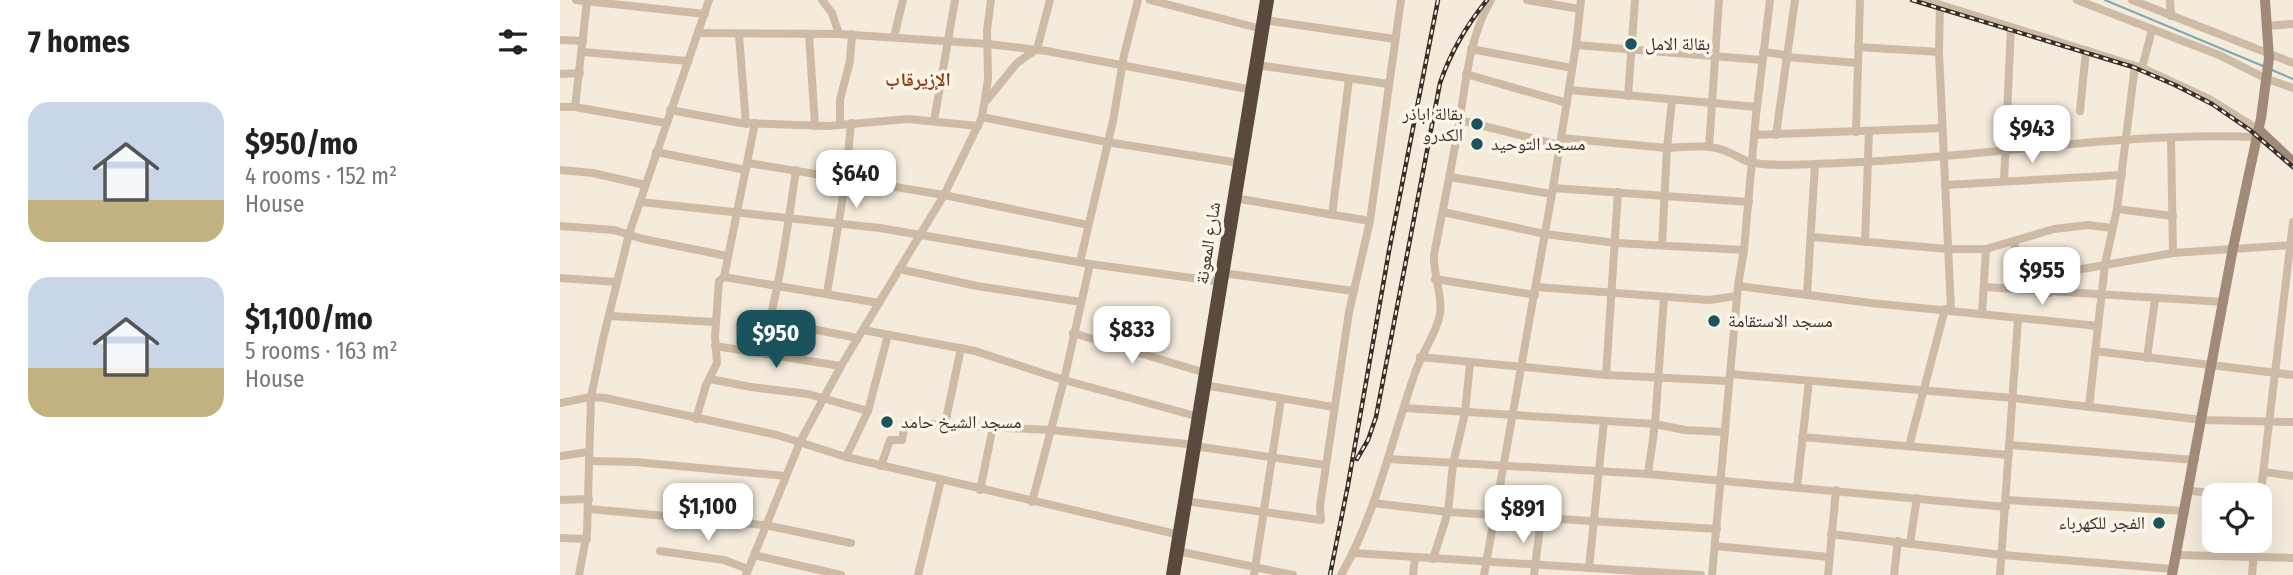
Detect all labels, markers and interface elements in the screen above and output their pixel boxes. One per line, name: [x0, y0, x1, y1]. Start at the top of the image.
icon: filters: [494, 23, 532, 61]
text: 7 homes: [28, 24, 130, 60]
place label: بقالة الامل: [1645, 33, 1710, 55]
marker: بقالة الامل: [1623, 36, 1639, 52]
district label: الإزيرقاب: [885, 68, 951, 91]
place label: بقالة اباذر الكدرو: [1401, 103, 1463, 146]
pin: $943: [1991, 106, 2073, 165]
text: $943: [2009, 114, 2055, 142]
marker: بقالة اباذر الكدرو: [1469, 116, 1485, 132]
text: $950/mo: [245, 126, 358, 162]
icon: home: [84, 130, 168, 214]
place label: مسجد التوحيد: [1491, 133, 1585, 155]
marker: مسجد التوحيد: [1469, 136, 1485, 152]
pin: $640: [815, 150, 897, 210]
text: $640: [832, 159, 880, 187]
text: 4 rooms · 152 m²: [245, 162, 397, 190]
text: House: [245, 190, 304, 218]
street label: شارع المعونة: [1191, 200, 1225, 286]
pin: $955: [2001, 247, 2083, 307]
text: $955: [2019, 256, 2065, 284]
text: $1,100/mo: [245, 301, 373, 337]
icon: home: [84, 305, 168, 389]
pin: $833: [1091, 306, 1173, 366]
pin: $950: [735, 310, 817, 370]
place label: مسجد الاستقامة: [1728, 310, 1833, 332]
marker: مسجد الاستقامة: [1706, 313, 1722, 329]
text: $833: [1109, 315, 1155, 343]
text: $950: [753, 319, 799, 347]
text: 5 rooms · 163 m²: [245, 337, 398, 365]
text: House: [245, 365, 304, 393]
place label: مسجد الشيخ حامد: [901, 411, 1021, 434]
marker: مسجد الشيخ حامد: [879, 414, 895, 430]
map controls: [2202, 483, 2272, 553]
button: locate: [2202, 483, 2272, 553]
pin: $1,100: [651, 484, 765, 543]
pin: $891: [1482, 486, 1564, 545]
text: $1,100: [679, 492, 737, 520]
text: $891: [1501, 494, 1545, 522]
place label: الفجر للكهرباء: [2058, 512, 2145, 534]
marker: الفجر للكهرباء: [2151, 515, 2167, 531]

